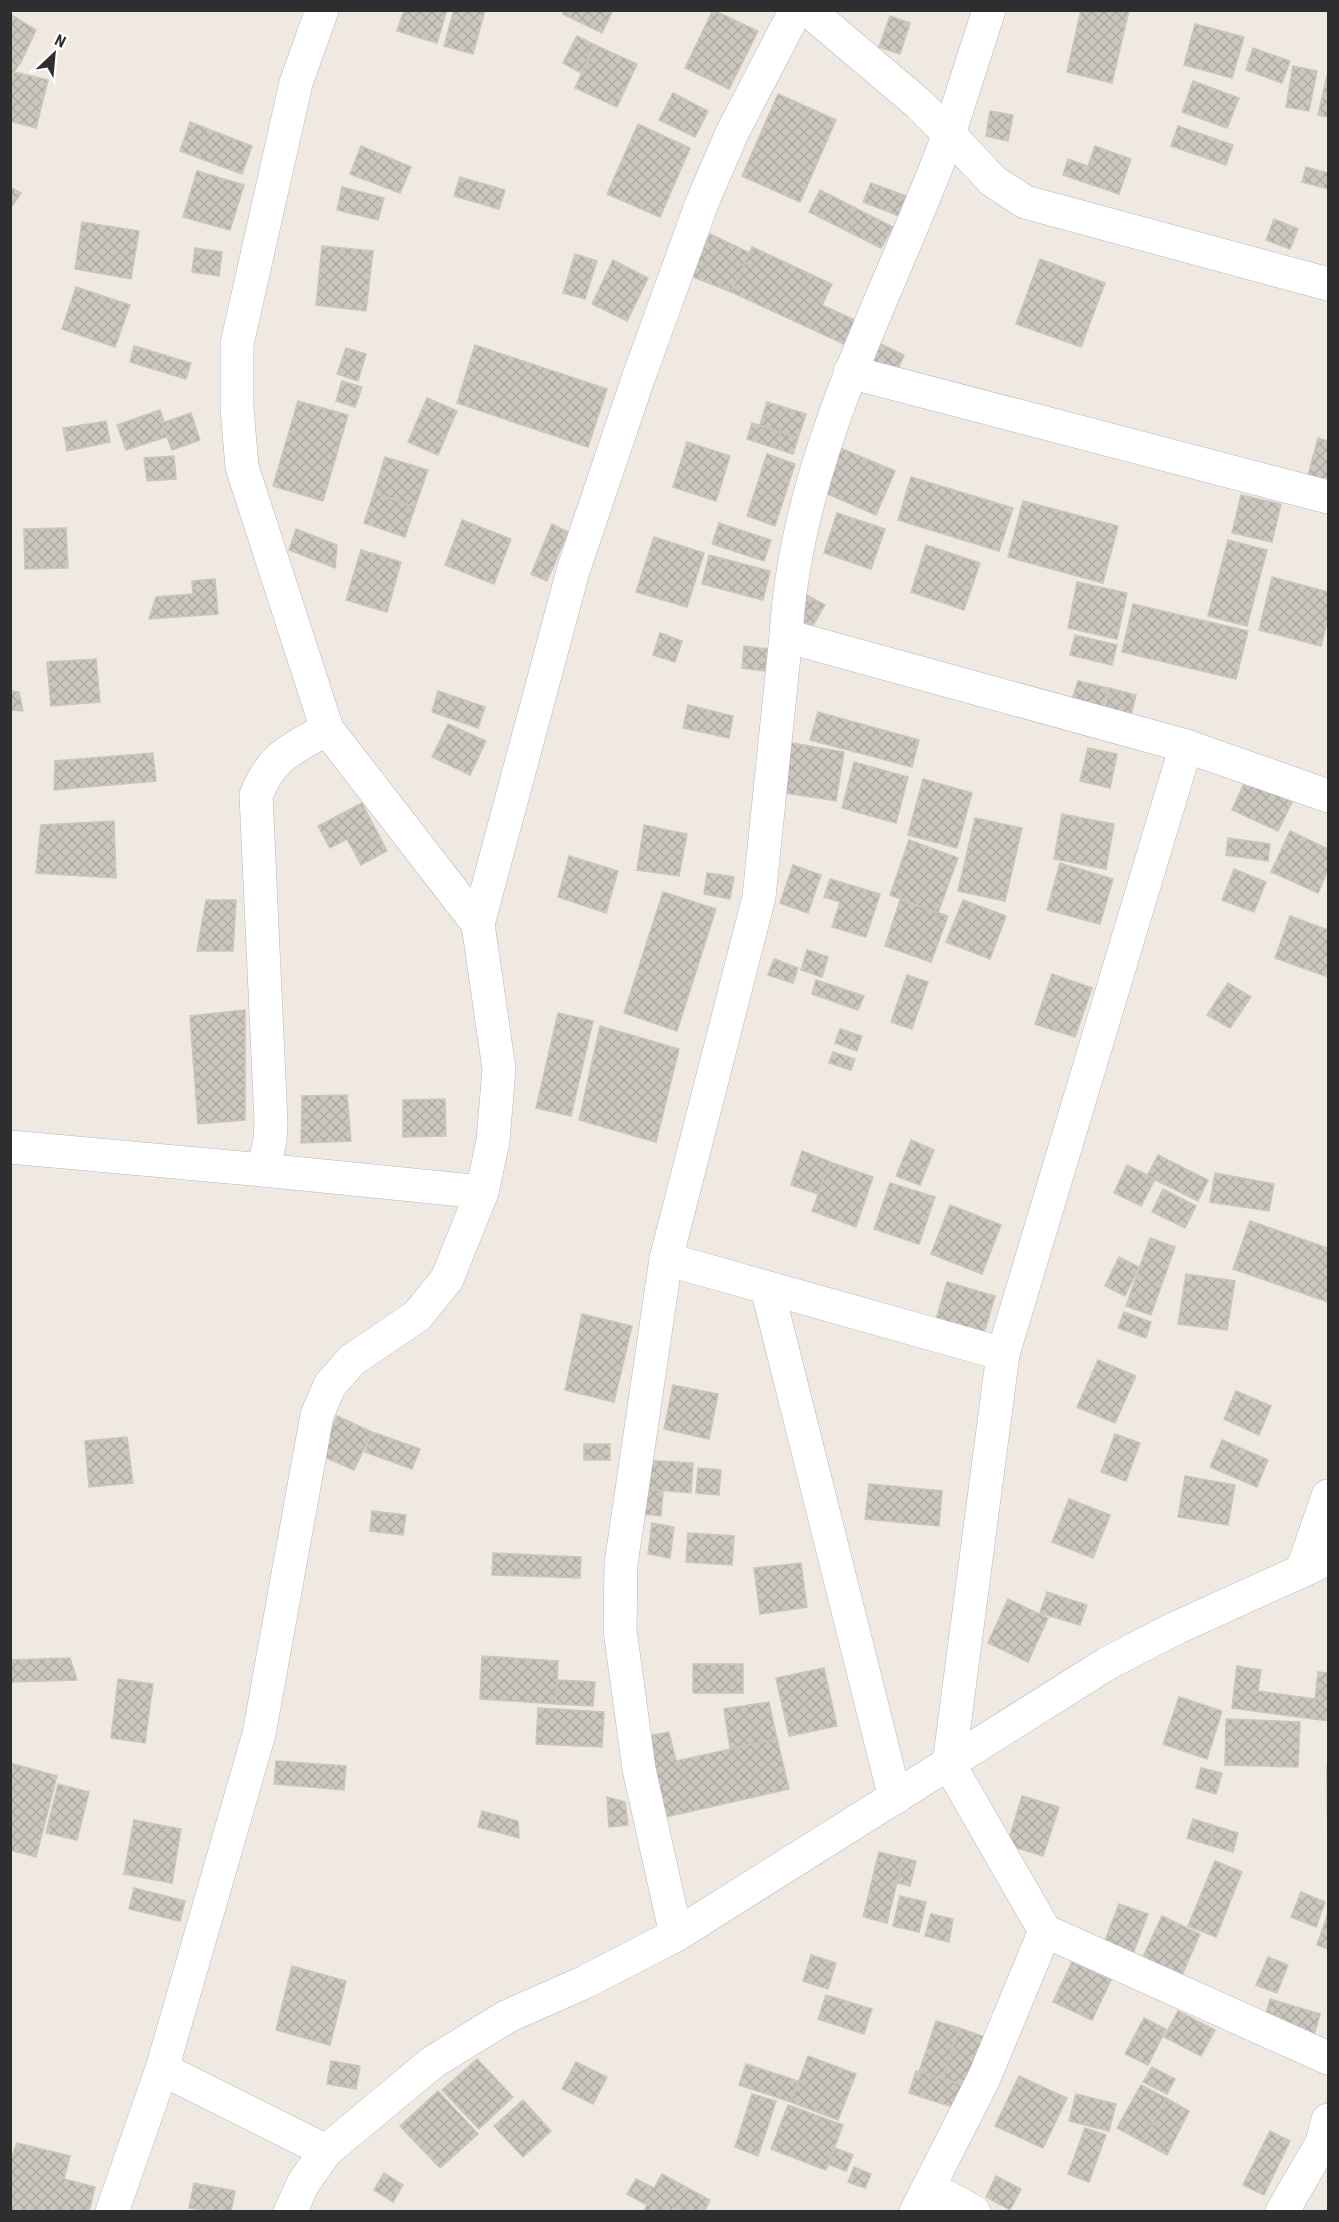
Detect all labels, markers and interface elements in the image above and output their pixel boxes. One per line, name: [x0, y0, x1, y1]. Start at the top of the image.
north arrow: [24, 24, 84, 84]
text: N: [52, 30, 69, 52]

